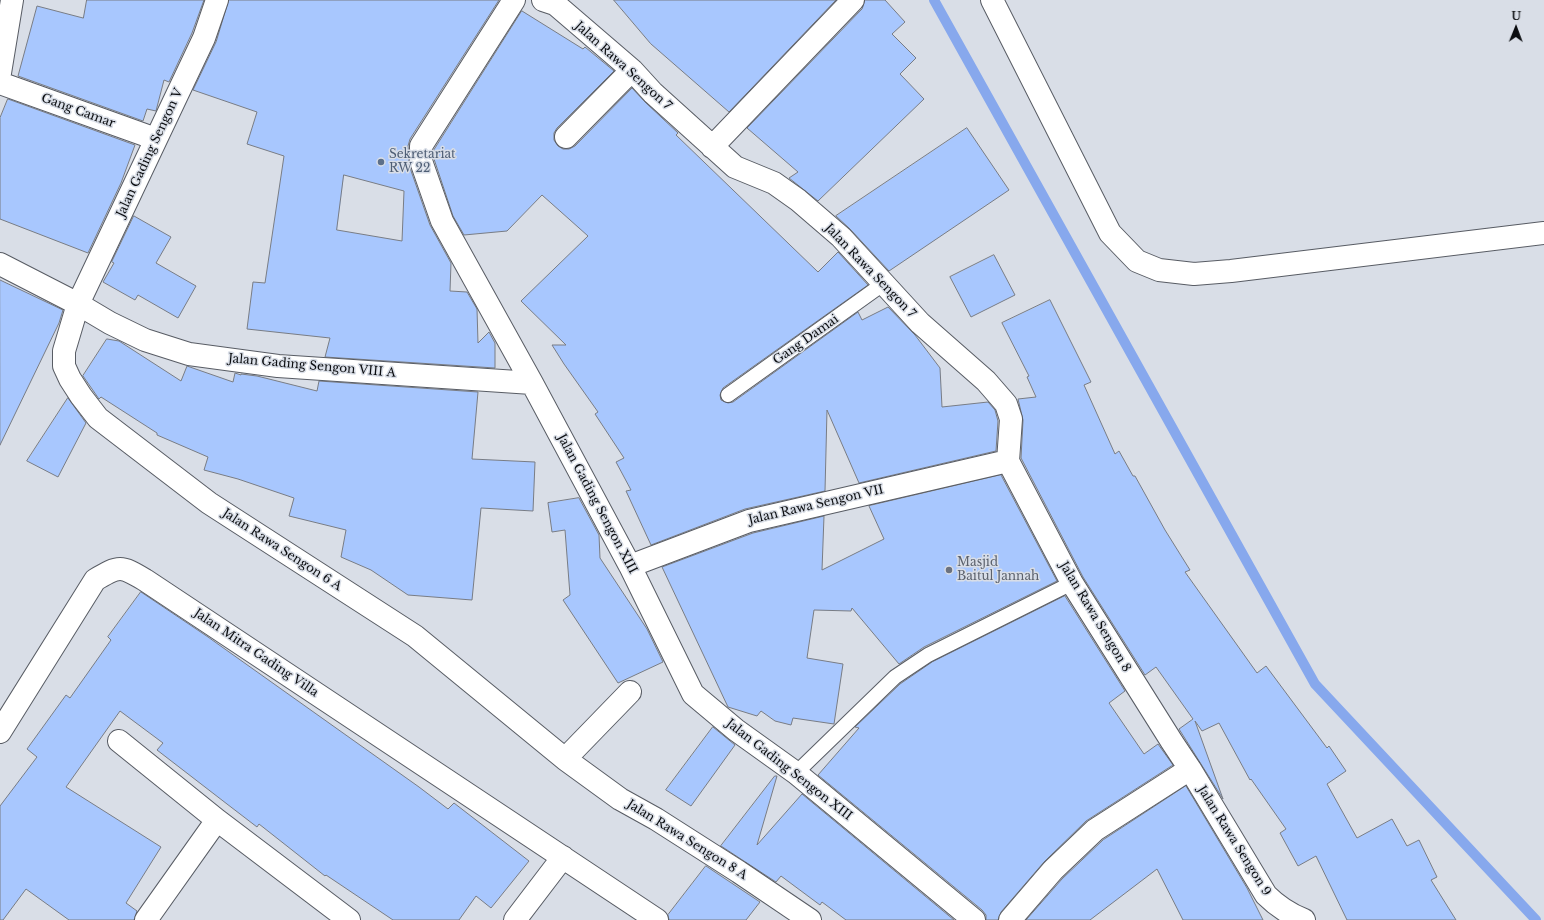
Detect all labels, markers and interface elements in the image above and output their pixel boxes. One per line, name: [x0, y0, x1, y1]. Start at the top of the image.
north arrow: [1496, 8, 1536, 48]
text: U: [1511, 9, 1521, 23]
street label: Jalan Rawa Sengon 7: [572, 19, 674, 113]
street label: Jalan Gading Sengon V: [114, 86, 186, 220]
street label: Gang Camar: [39, 91, 117, 131]
place label: Sekretariat RW 22: [389, 148, 456, 176]
marker: Sekretariat RW 22: [376, 157, 386, 167]
street label: Jalan Rawa Sengon 7: [821, 221, 919, 321]
street label: Gang Damai: [770, 312, 842, 368]
street label: Jalan Gading Sengon VIII A: [228, 352, 396, 380]
street label: Jalan Gading Sengon XIII: [554, 432, 640, 576]
street label: Jalan Rawa Sengon VII: [747, 482, 885, 528]
street label: Jalan Rawa Sengon 6 A: [220, 506, 344, 594]
place label: Masjid Baitul Jannah: [957, 556, 1039, 584]
street label: Jalan Rawa Sengon 8: [1056, 559, 1134, 675]
marker: Masjid Baitul Jannah: [944, 565, 954, 575]
street label: Jalan Mitra Gading Villa: [191, 606, 321, 700]
street label: Jalan Gading Sengon XIII: [723, 716, 855, 824]
street label: Jalan Rawa Sengon 9: [1194, 784, 1274, 898]
street label: Jalan Rawa Sengon 8 A: [624, 797, 750, 883]

